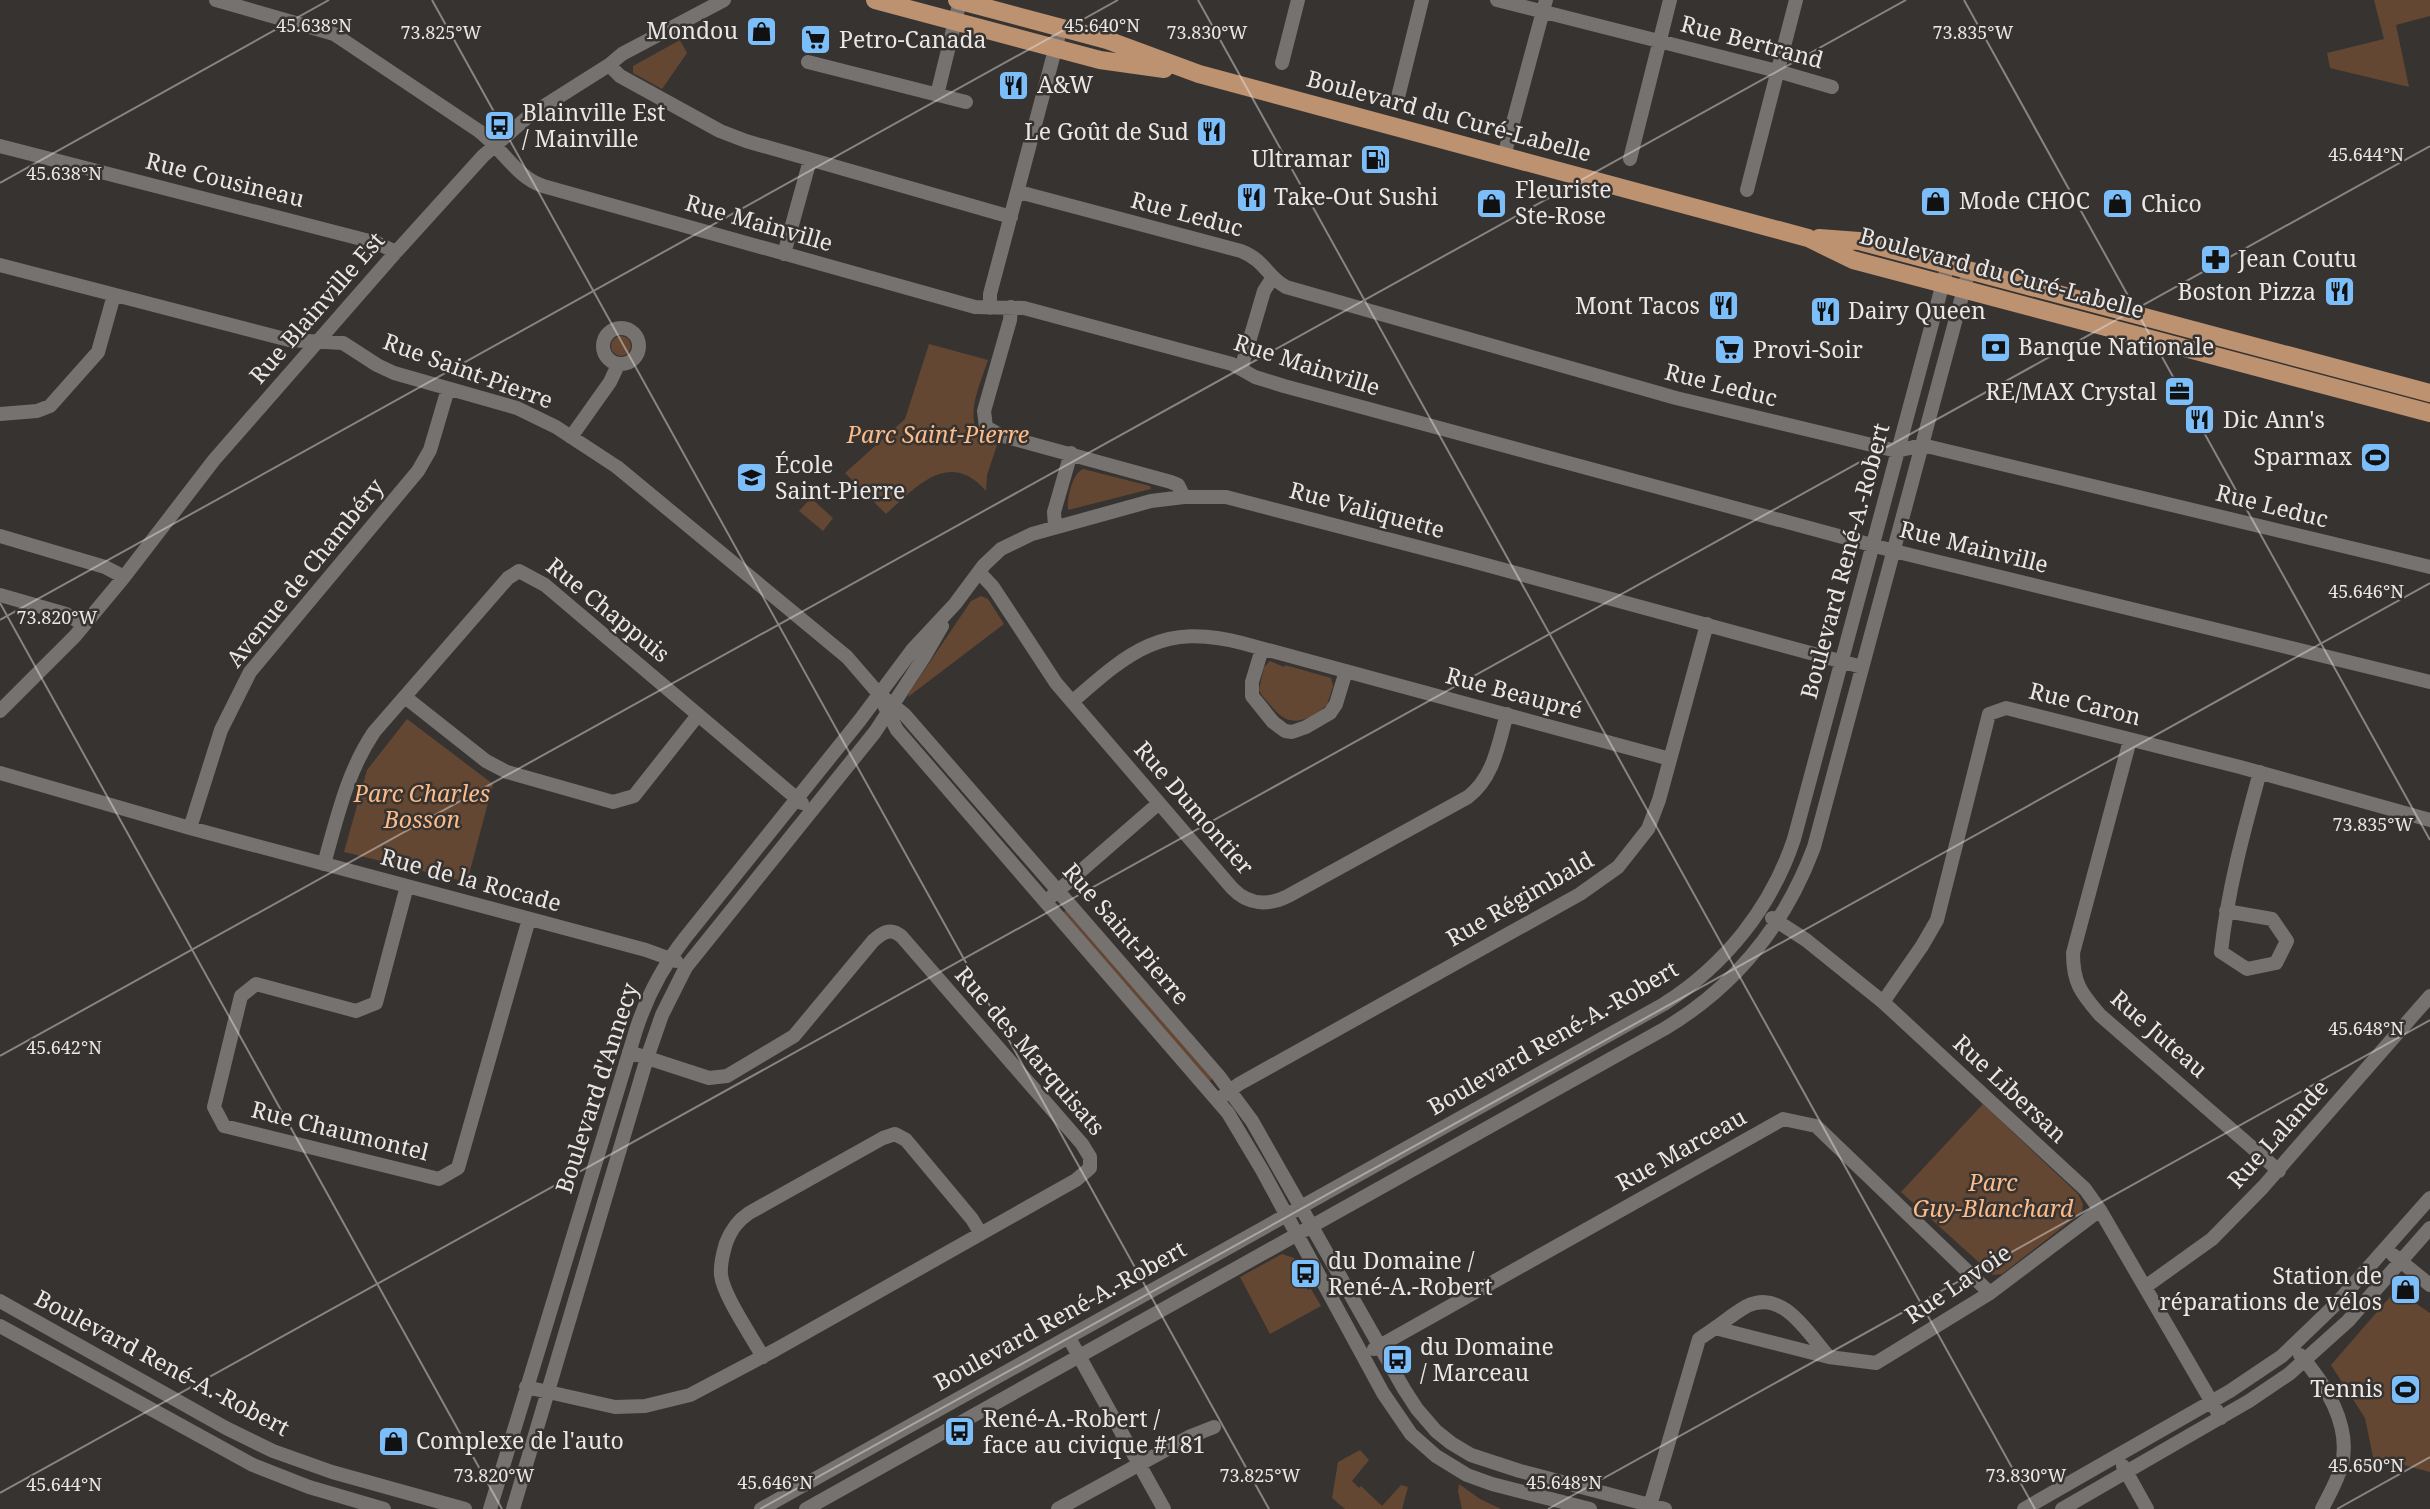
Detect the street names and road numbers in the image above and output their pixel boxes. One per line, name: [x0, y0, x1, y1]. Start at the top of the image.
street label: Rue Bertrand: [1677, 7, 1827, 75]
street label: Boulevard du Curé-Labelle: [1303, 62, 1595, 168]
street label: Rue Cousineau: [143, 144, 308, 214]
street label: Rue Leduc: [1128, 183, 1247, 243]
street label: Rue Mainville: [682, 186, 837, 258]
street label: Boulevard du Curé-Labelle: [1856, 219, 2148, 325]
street label: Rue Blainville Est: [241, 225, 391, 390]
street label: Rue Saint-Pierre: [379, 325, 558, 416]
street label: Rue Mainville: [1230, 325, 1385, 403]
street label: Rue Leduc: [1662, 355, 1781, 413]
street label: Boulevard René-A.-Robert: [1792, 419, 1896, 702]
street label: Avenue de Chambéry: [218, 471, 390, 673]
street label: Rue Valiquette: [1286, 473, 1448, 545]
street label: Rue Leduc: [2213, 476, 2332, 534]
street label: Rue Mainville: [1897, 512, 2052, 580]
street label: Rue Chappuis: [540, 550, 677, 669]
street label: Rue Beaupré: [1442, 658, 1586, 726]
street label: Rue Caron: [2026, 674, 2145, 732]
street label: Rue Dumontier: [1128, 734, 1262, 881]
street label: Rue de la Rocade: [378, 840, 565, 918]
street label: Rue Régimbald: [1440, 843, 1599, 953]
street label: Rue Saint-Pierre: [1056, 856, 1197, 1011]
street label: Boulevard René-A.-Robert: [1422, 952, 1683, 1122]
street label: Rue des Marquisats: [948, 959, 1113, 1142]
street label: Boulevard d'Annecy: [547, 978, 645, 1197]
street label: Rue Juteau: [2104, 982, 2215, 1085]
street label: Rue Libersan: [1947, 1027, 2075, 1150]
street label: Rue Lalande: [2220, 1072, 2335, 1195]
street label: Rue Chaumontel: [248, 1093, 432, 1168]
street label: Rue Marceau: [1610, 1100, 1752, 1198]
street label: Boulevard René-A.-Robert: [928, 1232, 1191, 1398]
street label: Rue Lavoie: [1898, 1236, 2017, 1330]
street label: Boulevard René-A.-Robert: [30, 1281, 295, 1443]

